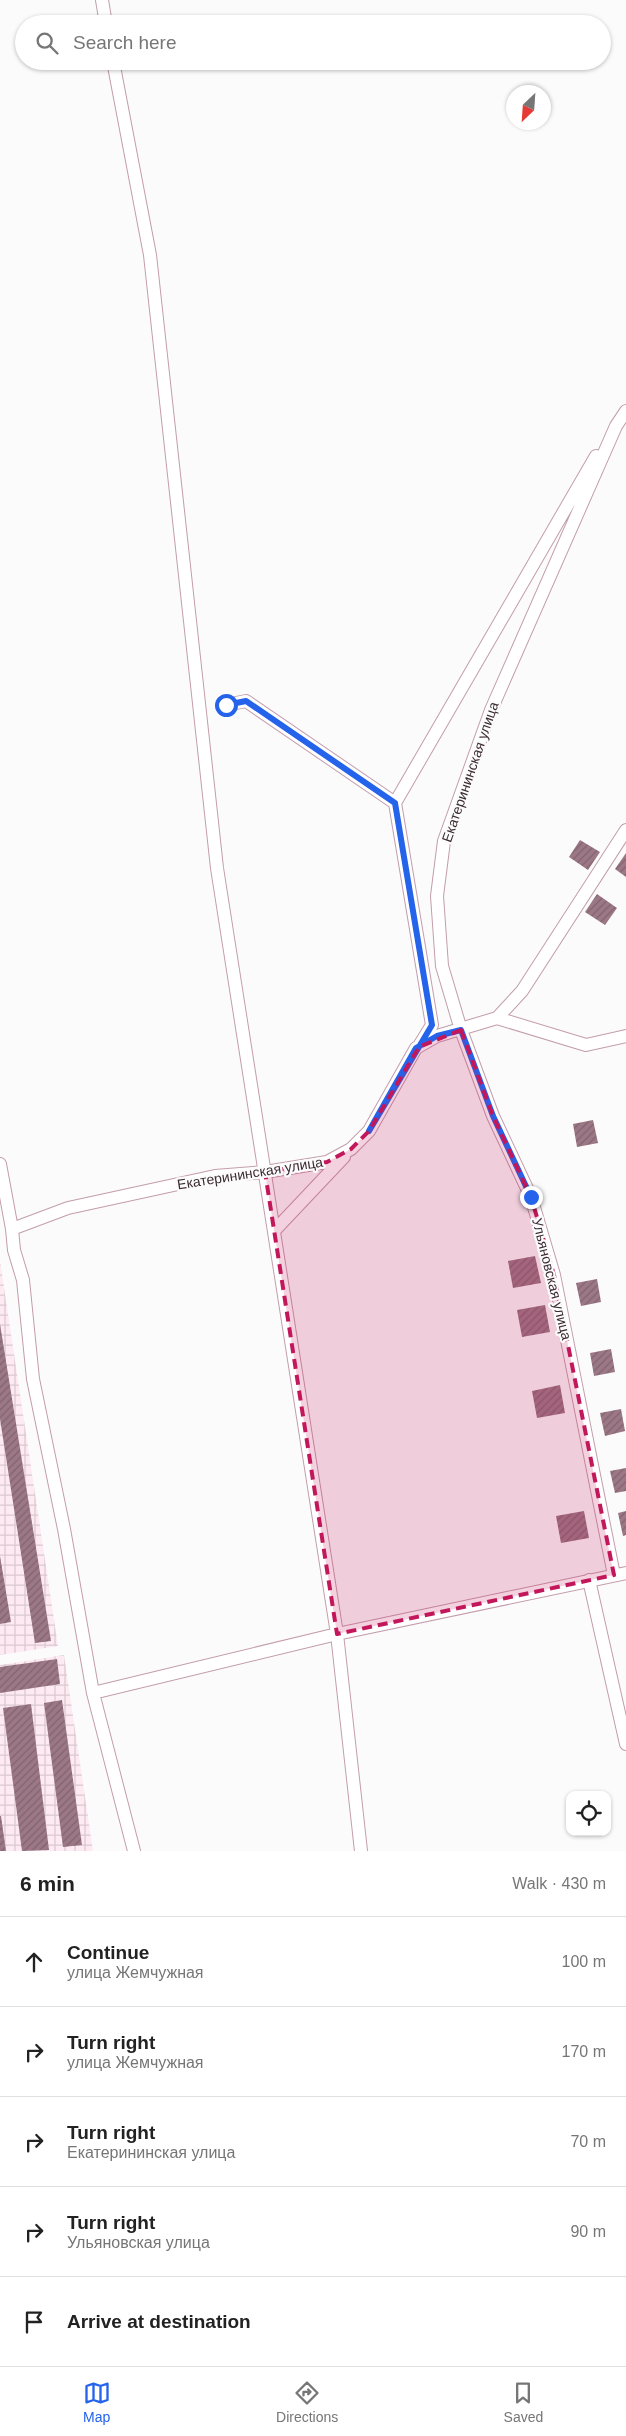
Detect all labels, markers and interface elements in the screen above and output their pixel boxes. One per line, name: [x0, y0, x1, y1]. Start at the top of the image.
search box: [15, 15, 611, 70]
icon: search: [33, 29, 61, 57]
text: Search here: [73, 32, 177, 53]
north arrow: [506, 85, 551, 130]
route start: [215, 694, 238, 717]
street label: Екатерининская улица: [438, 700, 502, 844]
street label: Екатерининская улица: [176, 1154, 324, 1192]
route end: [520, 1186, 543, 1209]
street label: Ульяновская улица: [529, 1216, 575, 1342]
map controls: [566, 1791, 611, 1836]
button: locate: [566, 1791, 611, 1836]
text: 6 min: [20, 1872, 75, 1895]
text: Walk · 430 m: [512, 1875, 606, 1892]
text: Continue: [67, 1942, 149, 1963]
icon: ahead: [20, 1948, 48, 1976]
text: 100 m: [562, 1953, 606, 1970]
text: улица Жемчужная: [67, 1964, 204, 1981]
text: Turn right: [67, 2032, 155, 2053]
icon: right: [20, 2038, 48, 2066]
text: 170 m: [562, 2043, 606, 2060]
text: улица Жемчужная: [67, 2054, 204, 2071]
text: Turn right: [67, 2122, 155, 2143]
icon: right: [20, 2128, 48, 2156]
text: 70 m: [570, 2133, 606, 2150]
text: Екатерининская улица: [67, 2144, 235, 2161]
text: Turn right: [67, 2212, 155, 2233]
icon: right: [20, 2218, 48, 2246]
text: 90 m: [570, 2223, 606, 2240]
text: Ульяновская улица: [67, 2234, 210, 2251]
icon: arrive: [20, 2308, 48, 2336]
text: Arrive at destination: [67, 2311, 251, 2332]
tab: Map: [83, 2379, 111, 2425]
tab: Directions: [276, 2379, 338, 2425]
tab: Saved: [504, 2379, 543, 2425]

